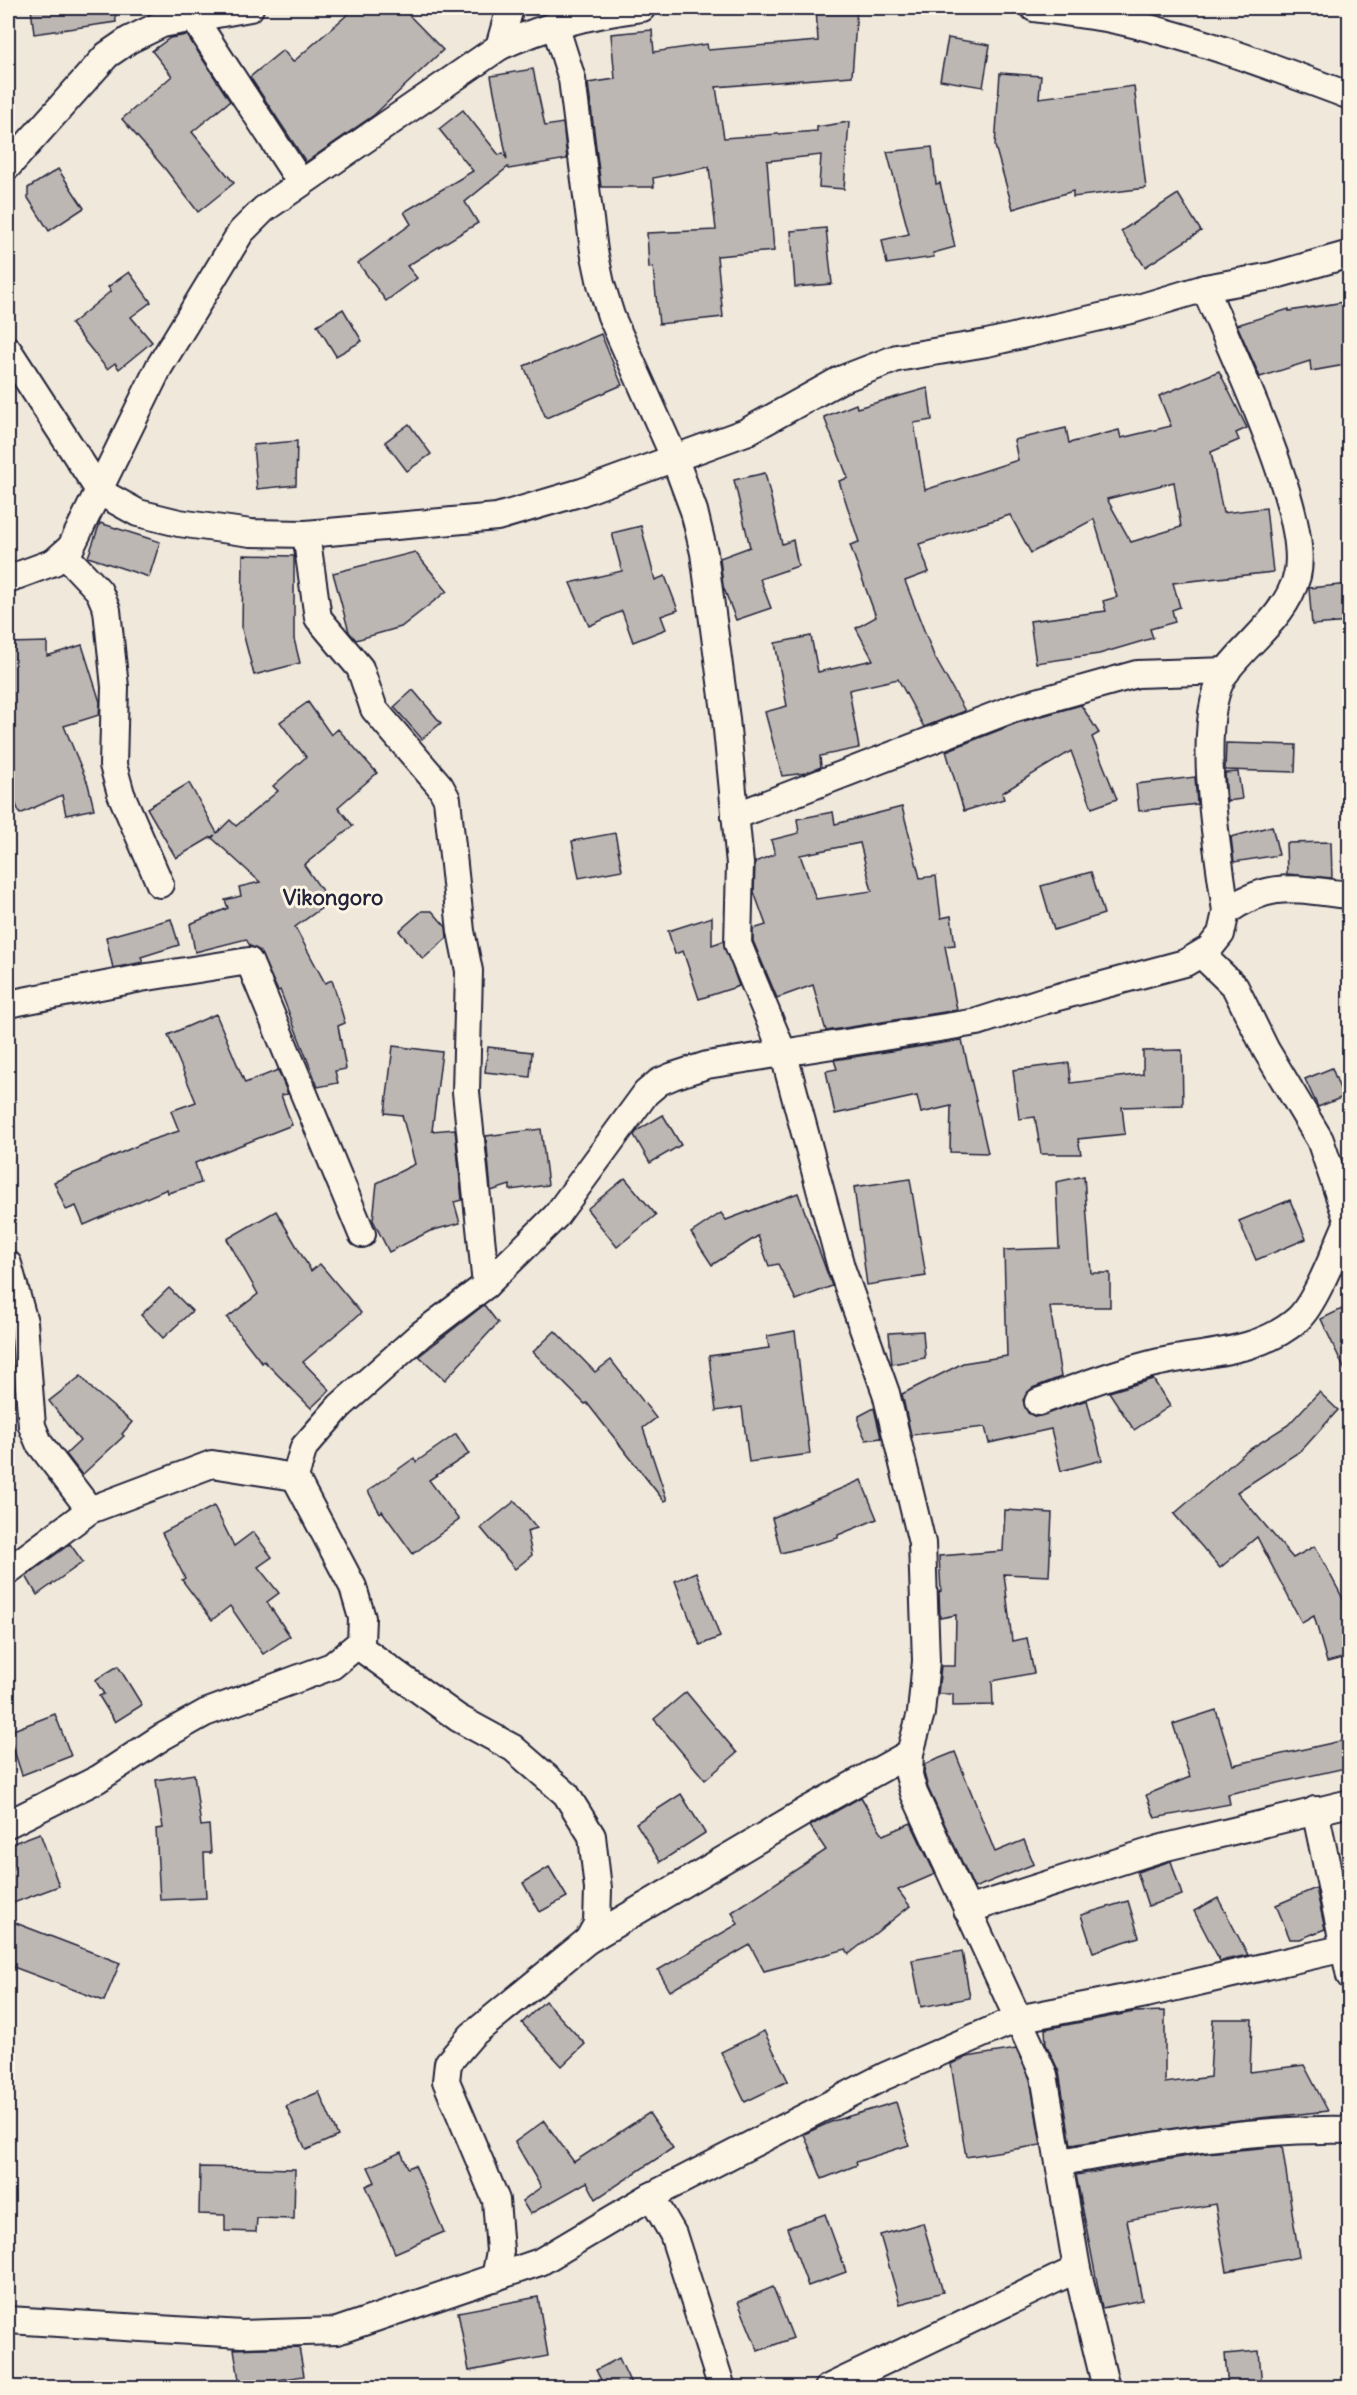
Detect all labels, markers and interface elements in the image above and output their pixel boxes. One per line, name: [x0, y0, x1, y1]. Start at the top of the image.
district label: Vikongoro: [283, 883, 383, 911]

